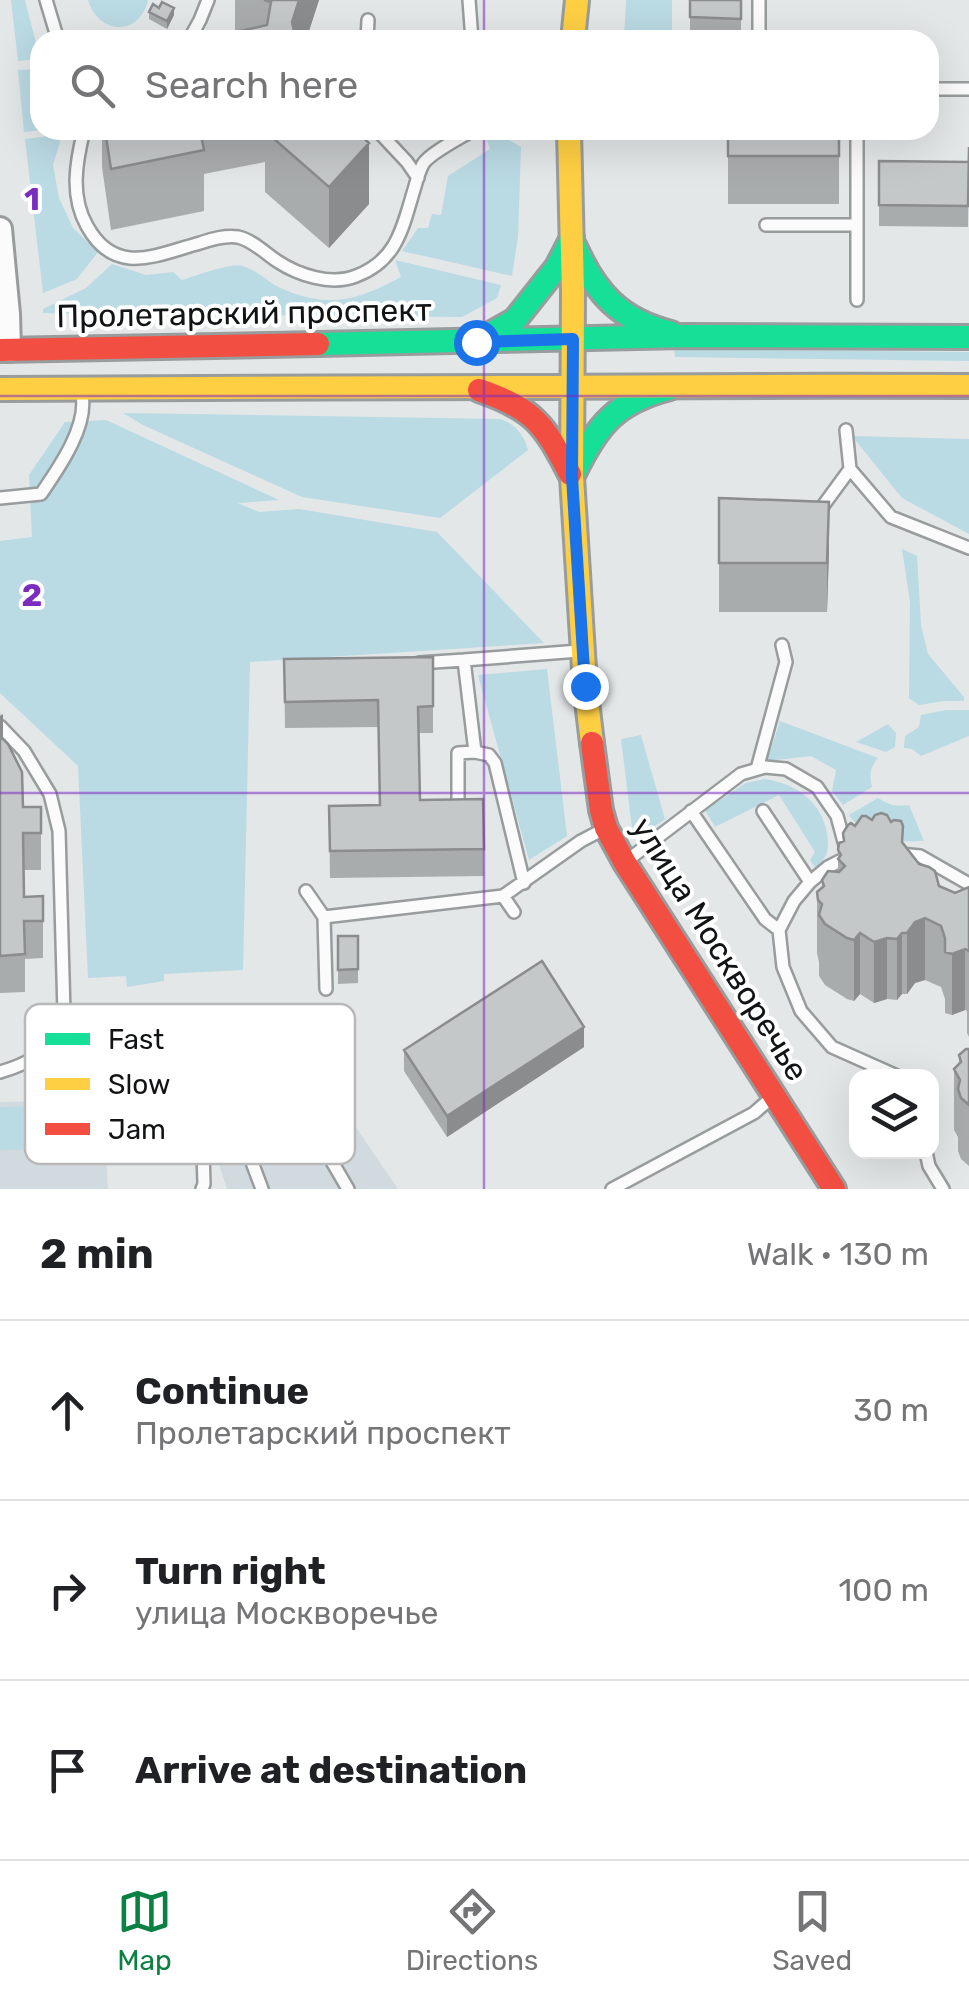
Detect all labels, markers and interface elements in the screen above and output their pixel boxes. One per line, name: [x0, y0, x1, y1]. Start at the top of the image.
search box: [30, 30, 939, 140]
icon: search: [65, 58, 120, 113]
text: Search here: [145, 62, 358, 108]
text: 1: [24, 180, 40, 218]
street label: Пролетарский проспект: [56, 291, 432, 335]
route start: [454, 320, 500, 366]
text: 2: [22, 576, 42, 614]
route end: [563, 664, 609, 710]
street label: улица Москворечье: [624, 810, 816, 1088]
legend: [25, 1004, 355, 1164]
text: Fast: [108, 1023, 164, 1056]
text: Slow: [108, 1068, 170, 1101]
map controls: [849, 1069, 939, 1159]
button: layers: [849, 1069, 939, 1159]
text: Jam: [108, 1113, 166, 1146]
text: 2 min: [40, 1229, 154, 1279]
text: Walk · 130 m: [747, 1235, 929, 1273]
text: Continue: [135, 1368, 309, 1414]
icon: ahead: [40, 1383, 95, 1438]
text: 30 m: [853, 1391, 929, 1429]
text: Пролетарский проспект: [135, 1414, 511, 1452]
text: Turn right: [135, 1548, 326, 1594]
icon: right: [40, 1563, 95, 1618]
text: 100 m: [838, 1571, 929, 1609]
text: улица Москворечье: [135, 1594, 438, 1632]
icon: arrive: [40, 1743, 95, 1798]
text: Arrive at destination: [135, 1747, 527, 1793]
tab: Map: [117, 1884, 172, 1977]
tab: Directions: [406, 1884, 538, 1977]
tab: Saved: [772, 1884, 852, 1977]

